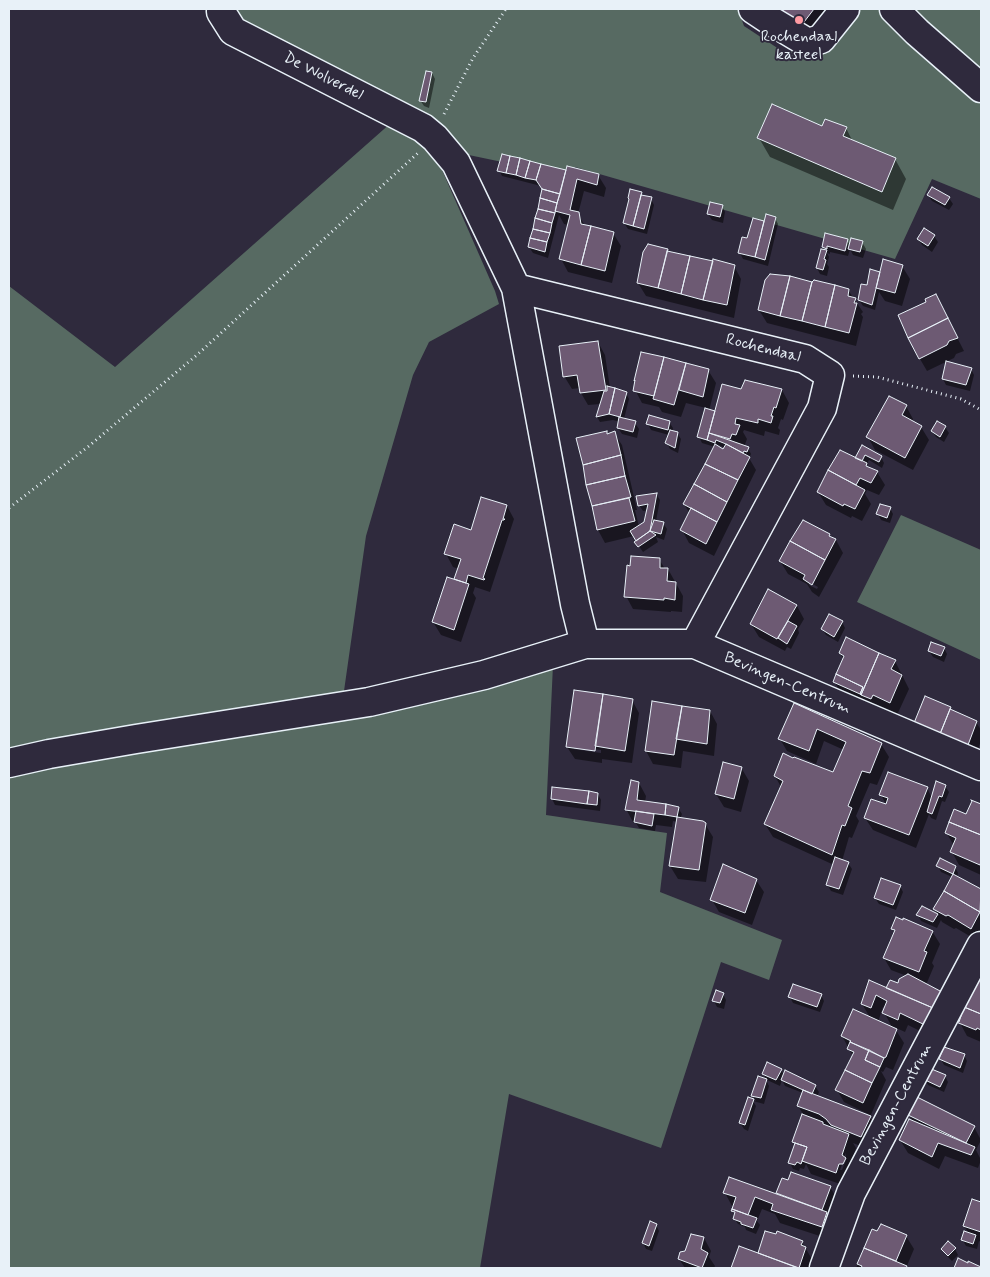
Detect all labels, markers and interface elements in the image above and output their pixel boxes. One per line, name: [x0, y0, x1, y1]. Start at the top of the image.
marker: Rochendaal kasteel: [793, 14, 805, 26]
place label: Rochendaal kasteel: [761, 28, 837, 66]
street label: De Wolverdel: [280, 49, 366, 105]
street label: Rochendaal: [724, 330, 802, 368]
street label: Bevingen-Centrum: [721, 649, 853, 719]
street label: Bevingen-Centrum: [857, 1041, 937, 1169]

